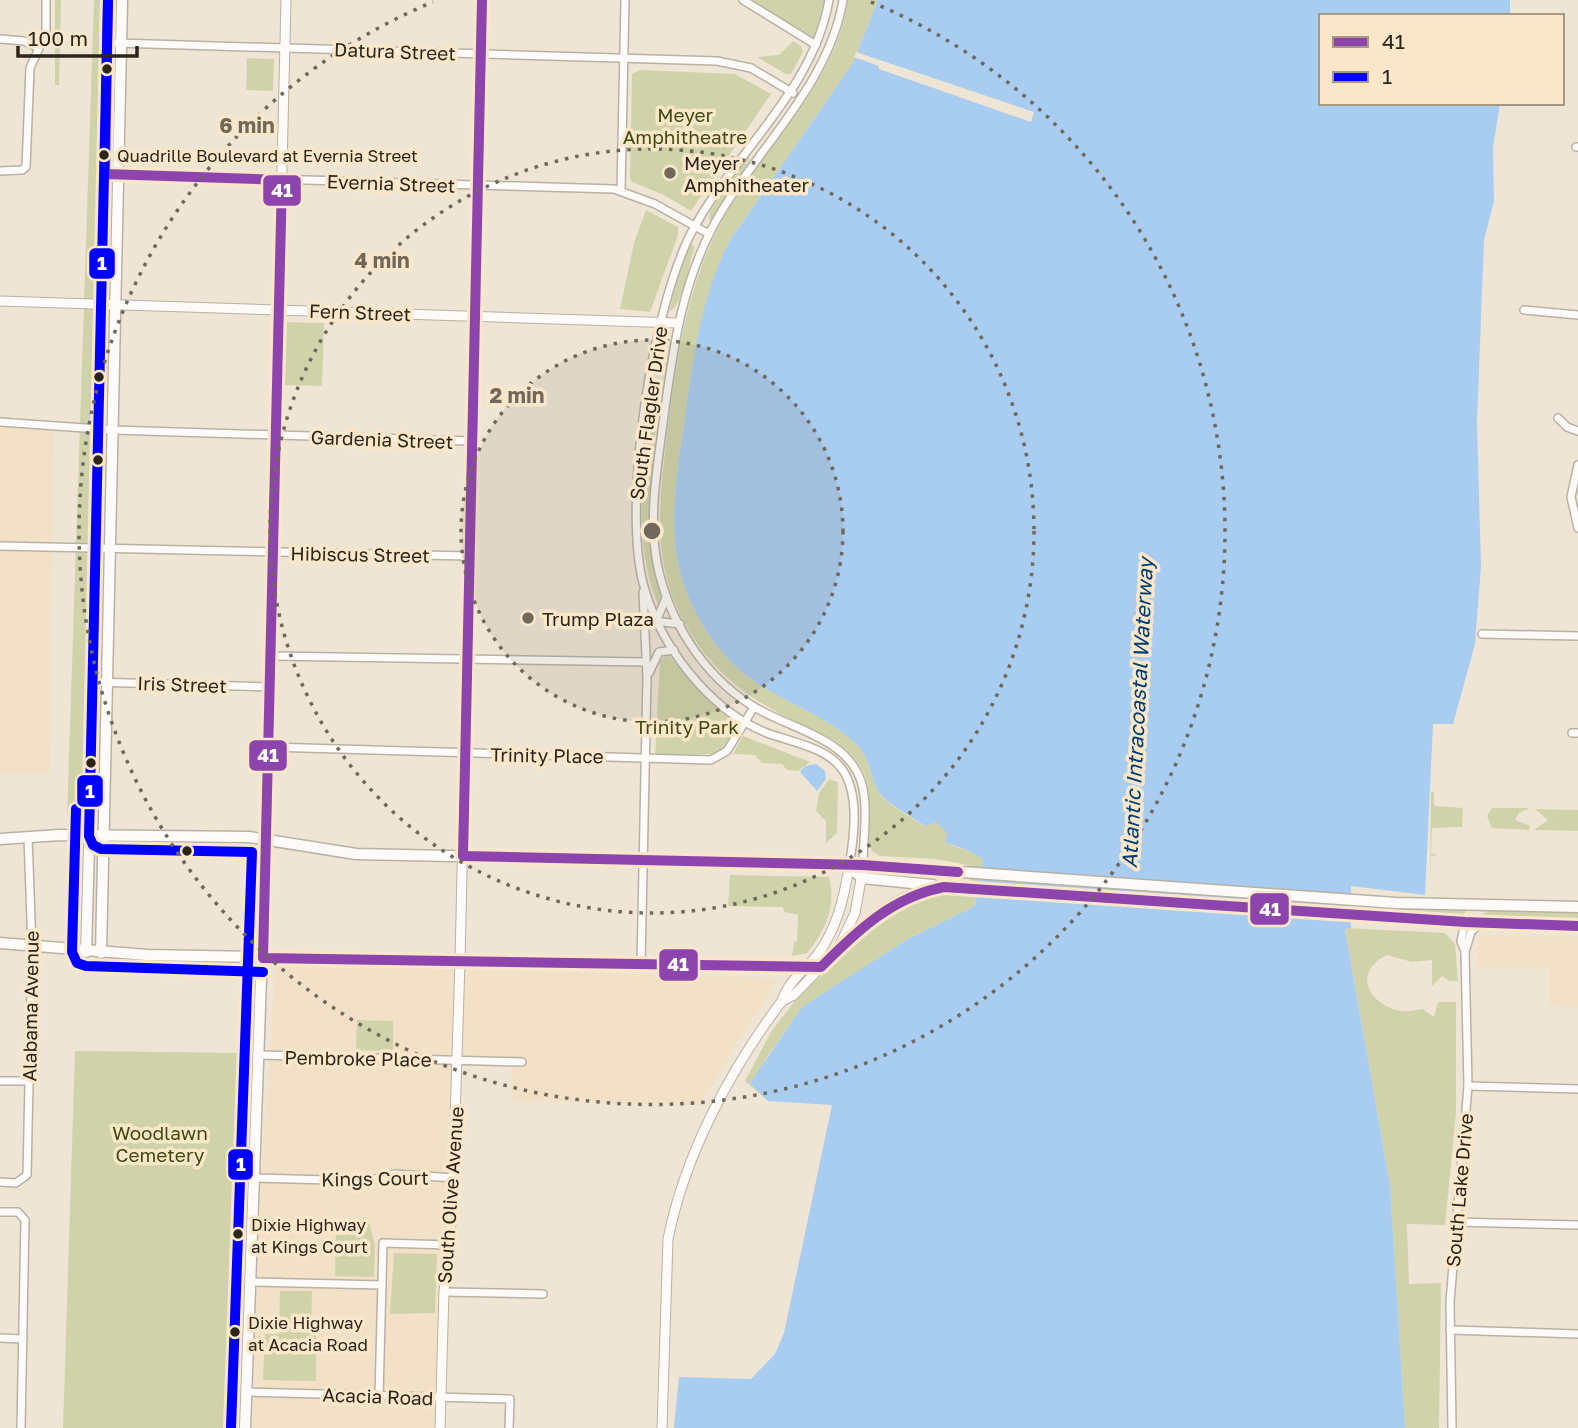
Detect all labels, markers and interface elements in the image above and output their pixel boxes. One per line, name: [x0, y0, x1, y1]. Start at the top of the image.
scale bar: [18, 14, 136, 58]
legend: [1319, 14, 1564, 105]
text: 100 m: [28, 25, 88, 51]
text: 41: [1382, 28, 1405, 54]
street label: Datura Street: [334, 37, 456, 65]
unlabelled marker: [100, 62, 114, 76]
text: 1: [1382, 63, 1392, 89]
park label: Meyer Amphitheatre: [623, 103, 747, 148]
text: 6 min: [219, 112, 275, 138]
place label: Quadrille Boulevard at Evernia Street: [117, 145, 418, 166]
marker: Quadrille Boulevard at Evernia Street: [97, 148, 111, 162]
place label: Meyer Amphitheater: [684, 151, 809, 196]
marker: Meyer Amphitheater: [662, 165, 678, 181]
street label: Evernia Street: [326, 169, 456, 197]
line badge: 41: [262, 174, 302, 207]
text: 41: [271, 178, 293, 201]
line badge: 1: [88, 247, 116, 280]
text: 4 min: [354, 247, 410, 273]
text: 1: [97, 251, 107, 274]
street label: Fern Street: [309, 299, 411, 325]
street label: South Flagler Drive: [624, 325, 672, 501]
unlabelled marker: [92, 370, 106, 384]
text: 2 min: [490, 382, 544, 408]
street label: Gardenia Street: [310, 425, 454, 453]
unlabelled marker: [91, 453, 105, 467]
centre of rings: [640, 519, 664, 543]
street label: Hibiscus Street: [290, 541, 430, 567]
water label: Atlantic Intracoastal Waterway: [1116, 554, 1158, 869]
place label: Trump Plaza: [542, 607, 654, 630]
marker: Trump Plaza: [520, 610, 536, 626]
street label: Iris Street: [137, 671, 227, 697]
park label: Trinity Park: [635, 715, 739, 738]
line badge: 41: [248, 739, 288, 772]
text: 41: [257, 743, 279, 766]
street label: Trinity Place: [490, 743, 604, 767]
unlabelled marker: [84, 756, 98, 770]
line badge: 1: [76, 774, 104, 808]
text: 1: [85, 779, 95, 802]
unlabelled marker: [180, 844, 194, 858]
line badge: 41: [1249, 892, 1290, 926]
text: 41: [1259, 897, 1281, 920]
street label: Alabama Avenue: [17, 930, 43, 1082]
line badge: 41: [658, 948, 699, 982]
text: 41: [667, 952, 689, 975]
street label: Pembroke Place: [284, 1045, 432, 1071]
street label: South Olive Avenue: [432, 1106, 468, 1284]
street label: South Lake Drive: [1441, 1112, 1477, 1268]
park label: Woodlawn Cemetery: [112, 1121, 208, 1166]
line badge: 1: [227, 1148, 254, 1181]
text: 1: [236, 1152, 246, 1175]
street label: Kings Court: [321, 1166, 429, 1190]
place label: Dixie Highway at Kings Court: [251, 1214, 368, 1257]
marker: Dixie Highway at Kings Court: [231, 1227, 245, 1241]
place label: Dixie Highway at Acacia Road: [248, 1312, 368, 1355]
marker: Dixie Highway at Acacia Road: [228, 1325, 242, 1339]
street label: Acacia Road: [322, 1383, 434, 1409]

